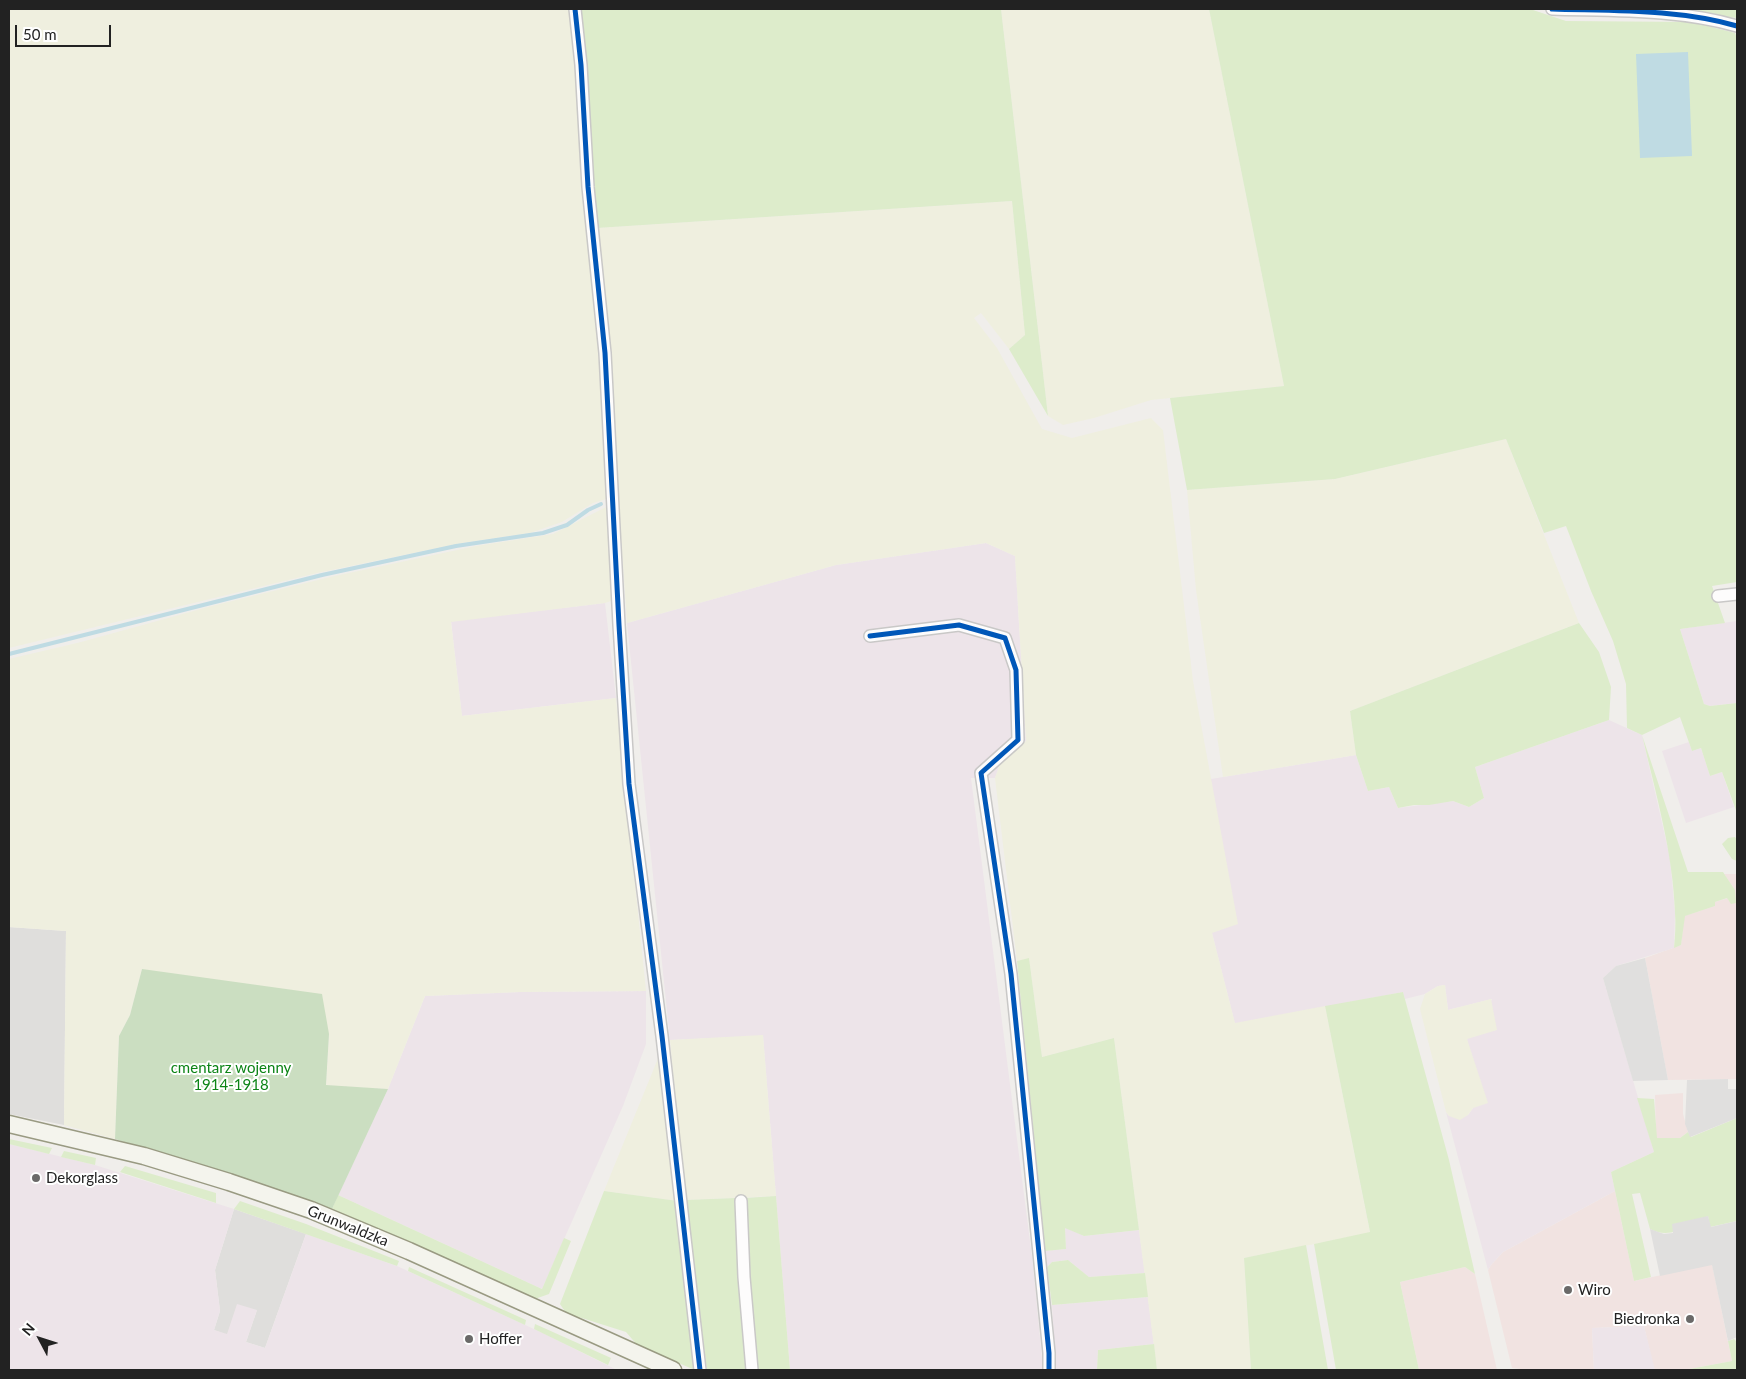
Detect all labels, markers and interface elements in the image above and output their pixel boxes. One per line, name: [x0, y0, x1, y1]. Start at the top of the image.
scale bar: [18, 15, 114, 47]
text: 50 m: [23, 25, 57, 43]
park label: cmentarz wojenny 1914-1918: [171, 1059, 291, 1094]
place label: Dekorglass: [46, 1169, 118, 1187]
marker: Dekorglass: [30, 1172, 42, 1184]
street label: Grunwaldzka: [305, 1202, 391, 1250]
place label: Wiro: [1578, 1281, 1611, 1299]
marker: Wiro: [1562, 1284, 1574, 1296]
place label: Biedronka: [1613, 1310, 1680, 1328]
marker: Biedronka: [1684, 1313, 1696, 1325]
north arrow: [15, 1314, 65, 1364]
text: N: [18, 1319, 38, 1339]
place label: Hoffer: [479, 1330, 522, 1348]
marker: Hoffer: [463, 1333, 475, 1345]

